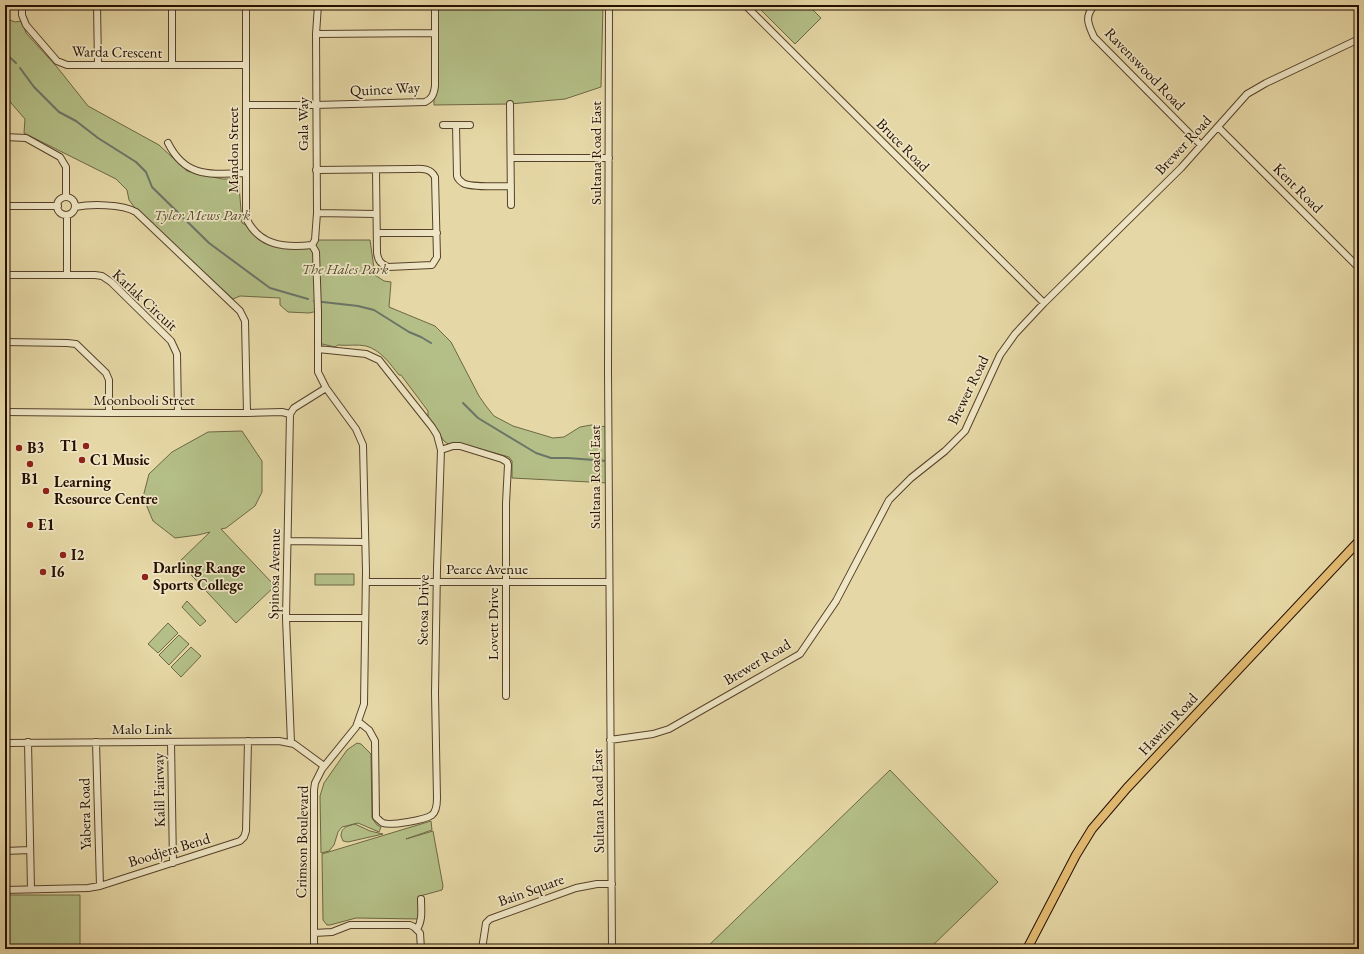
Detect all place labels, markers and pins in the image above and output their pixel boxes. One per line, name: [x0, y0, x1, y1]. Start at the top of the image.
place label: T1: [60, 436, 78, 455]
place label: B3: [27, 438, 44, 457]
marker: T1: [81, 441, 91, 451]
marker: B3: [14, 443, 24, 453]
place label: C1 Music: [90, 450, 150, 469]
marker: C1 Music: [77, 455, 87, 465]
marker: B1: [25, 459, 35, 469]
place label: B1: [21, 469, 39, 488]
place label: Learning Resource Centre: [54, 472, 158, 508]
marker: Learning Resource Centre: [41, 486, 51, 496]
place label: E1: [38, 515, 55, 534]
marker: E1: [25, 520, 35, 530]
place label: I2: [71, 545, 84, 564]
marker: I2: [58, 550, 68, 560]
place label: Darling Range Sports College: [153, 558, 246, 594]
place label: I6: [51, 562, 64, 581]
marker: I6: [38, 567, 48, 577]
marker: Darling Range Sports College: [140, 572, 150, 582]

